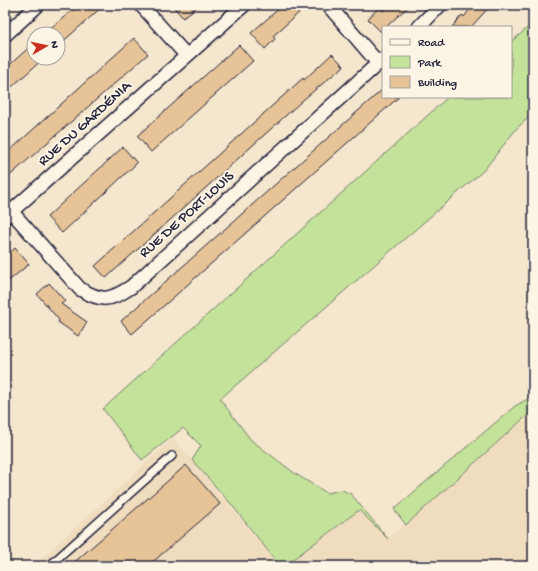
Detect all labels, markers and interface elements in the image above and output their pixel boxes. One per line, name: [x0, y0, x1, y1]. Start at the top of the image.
north arrow: [26, 26, 66, 66]
legend: [382, 26, 512, 98]
text: Road: [418, 37, 445, 51]
text: N: [47, 40, 60, 49]
text: Park: [417, 57, 443, 71]
street label: RUE DU GARDÉNIA: [35, 77, 136, 170]
text: Building: [417, 77, 457, 91]
street label: RUE DE PORT-LOUIS: [136, 168, 238, 262]

